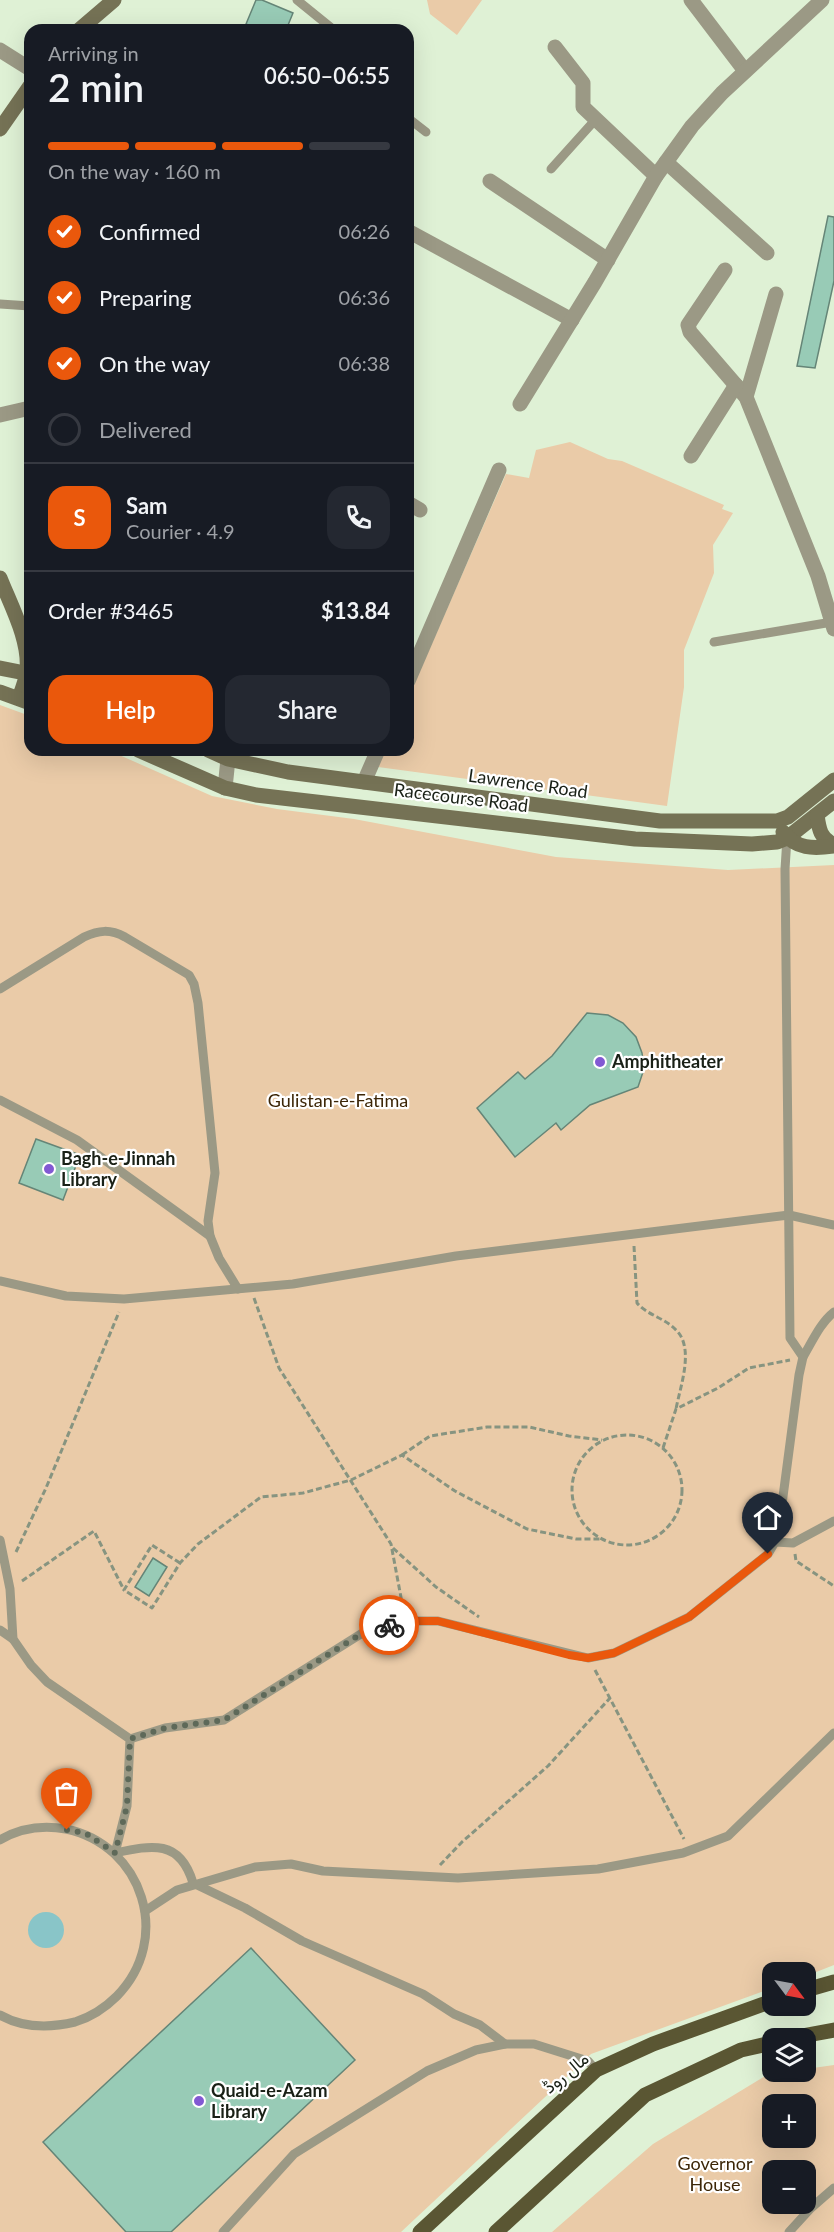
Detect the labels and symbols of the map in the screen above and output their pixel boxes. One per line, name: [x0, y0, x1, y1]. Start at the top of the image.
street label: Lawrence Road: [467, 764, 589, 802]
street label: Racecourse Road: [393, 778, 529, 816]
place label: Amphitheater: [611, 1050, 723, 1072]
marker: Amphitheater: [593, 1055, 607, 1069]
park label: Gulistan-e-Fatima: [268, 1089, 408, 1111]
place label: Bagh-e-Jinnah Library: [61, 1147, 175, 1190]
marker: Bagh-e-Jinnah Library: [42, 1162, 56, 1176]
pin: [742, 1492, 793, 1554]
courier: [359, 1595, 419, 1655]
pin: [41, 1768, 92, 1830]
north arrow: [762, 1962, 816, 2016]
street label: مال روڈ: [538, 2047, 593, 2098]
place label: Quaid-e-Azam Library: [211, 2079, 328, 2122]
marker: Quaid-e-Azam Library: [192, 2094, 206, 2108]
park label: Governor House: [678, 2152, 753, 2195]

